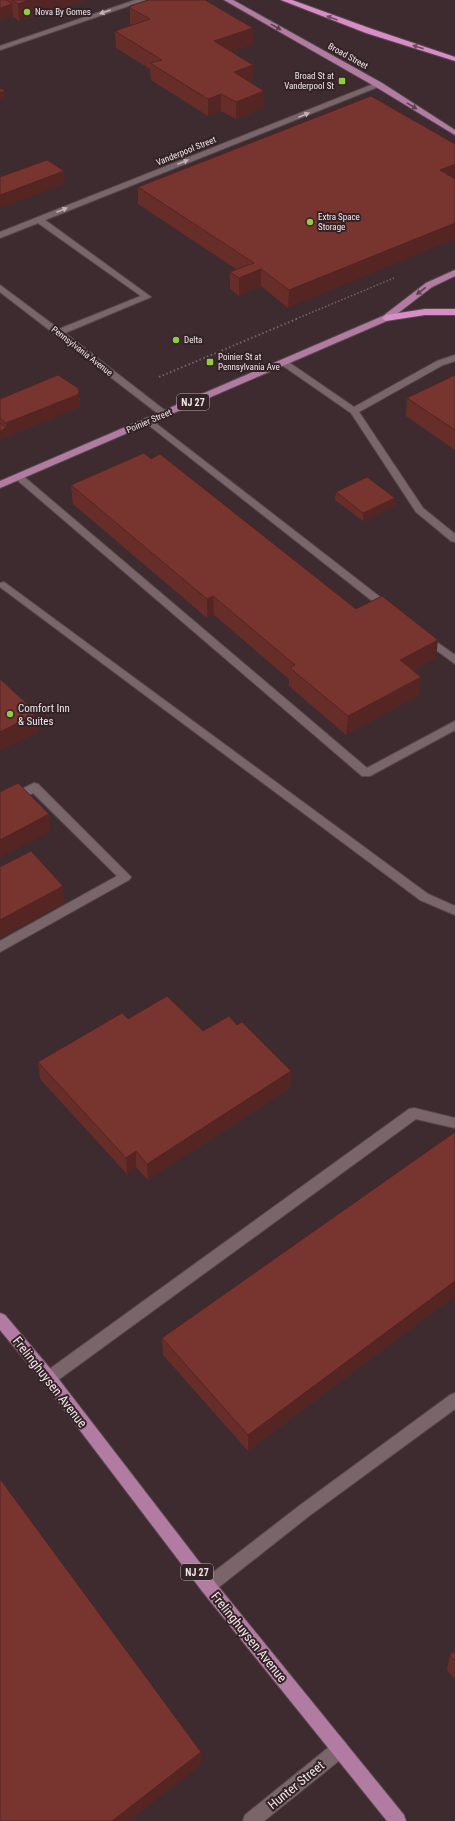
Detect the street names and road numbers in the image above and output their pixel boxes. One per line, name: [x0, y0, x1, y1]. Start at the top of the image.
street label: Broad Street: [326, 41, 370, 71]
street label: Vanderpool Street: [155, 134, 218, 168]
street label: Pennsylvania Avenue: [50, 324, 114, 378]
road number: NJ 27: [177, 394, 209, 410]
street label: Poinier Street: [125, 407, 173, 435]
street label: Frelinghuysen Avenue: [10, 1333, 90, 1431]
road number: NJ 27: [181, 1564, 213, 1580]
street label: Frelinghuysen Avenue: [208, 1589, 290, 1685]
street label: Hunter Street: [265, 1758, 327, 1812]

